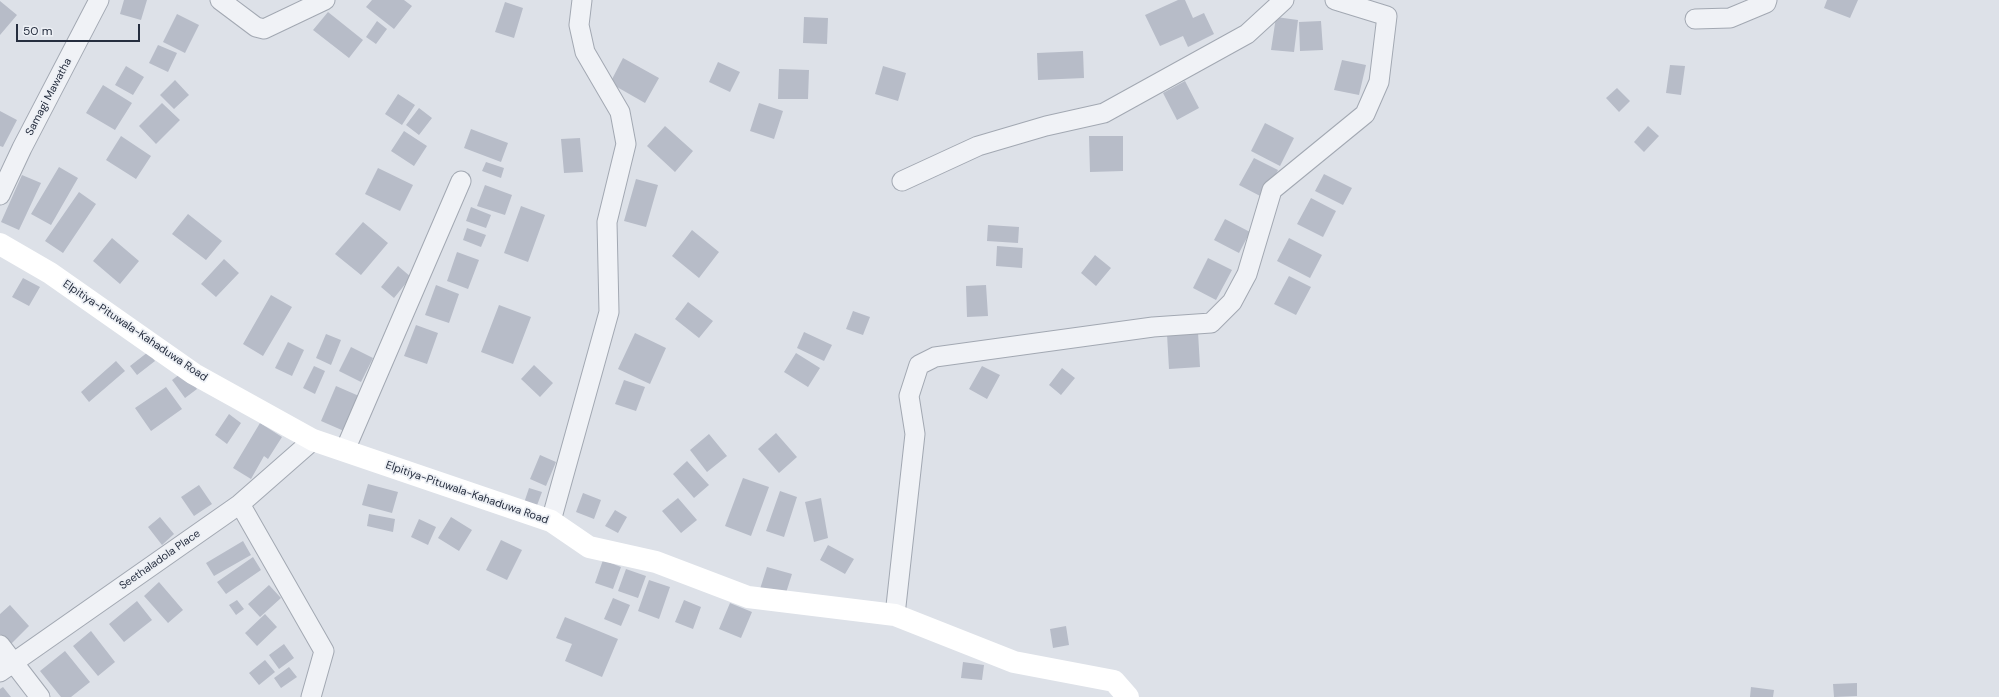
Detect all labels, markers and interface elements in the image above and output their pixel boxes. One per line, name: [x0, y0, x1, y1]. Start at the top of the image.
scale bar: [18, 16, 142, 42]
text: 50 m: [23, 23, 52, 39]
street label: Samagi Mawatha: [23, 56, 75, 138]
street label: Elpitiya-Pituwala-Kahaduwa Road: [60, 278, 210, 384]
street label: Elpitiya-Pituwala-Kahaduwa Road: [384, 459, 550, 527]
street label: Seethaladola Place: [117, 527, 203, 593]

